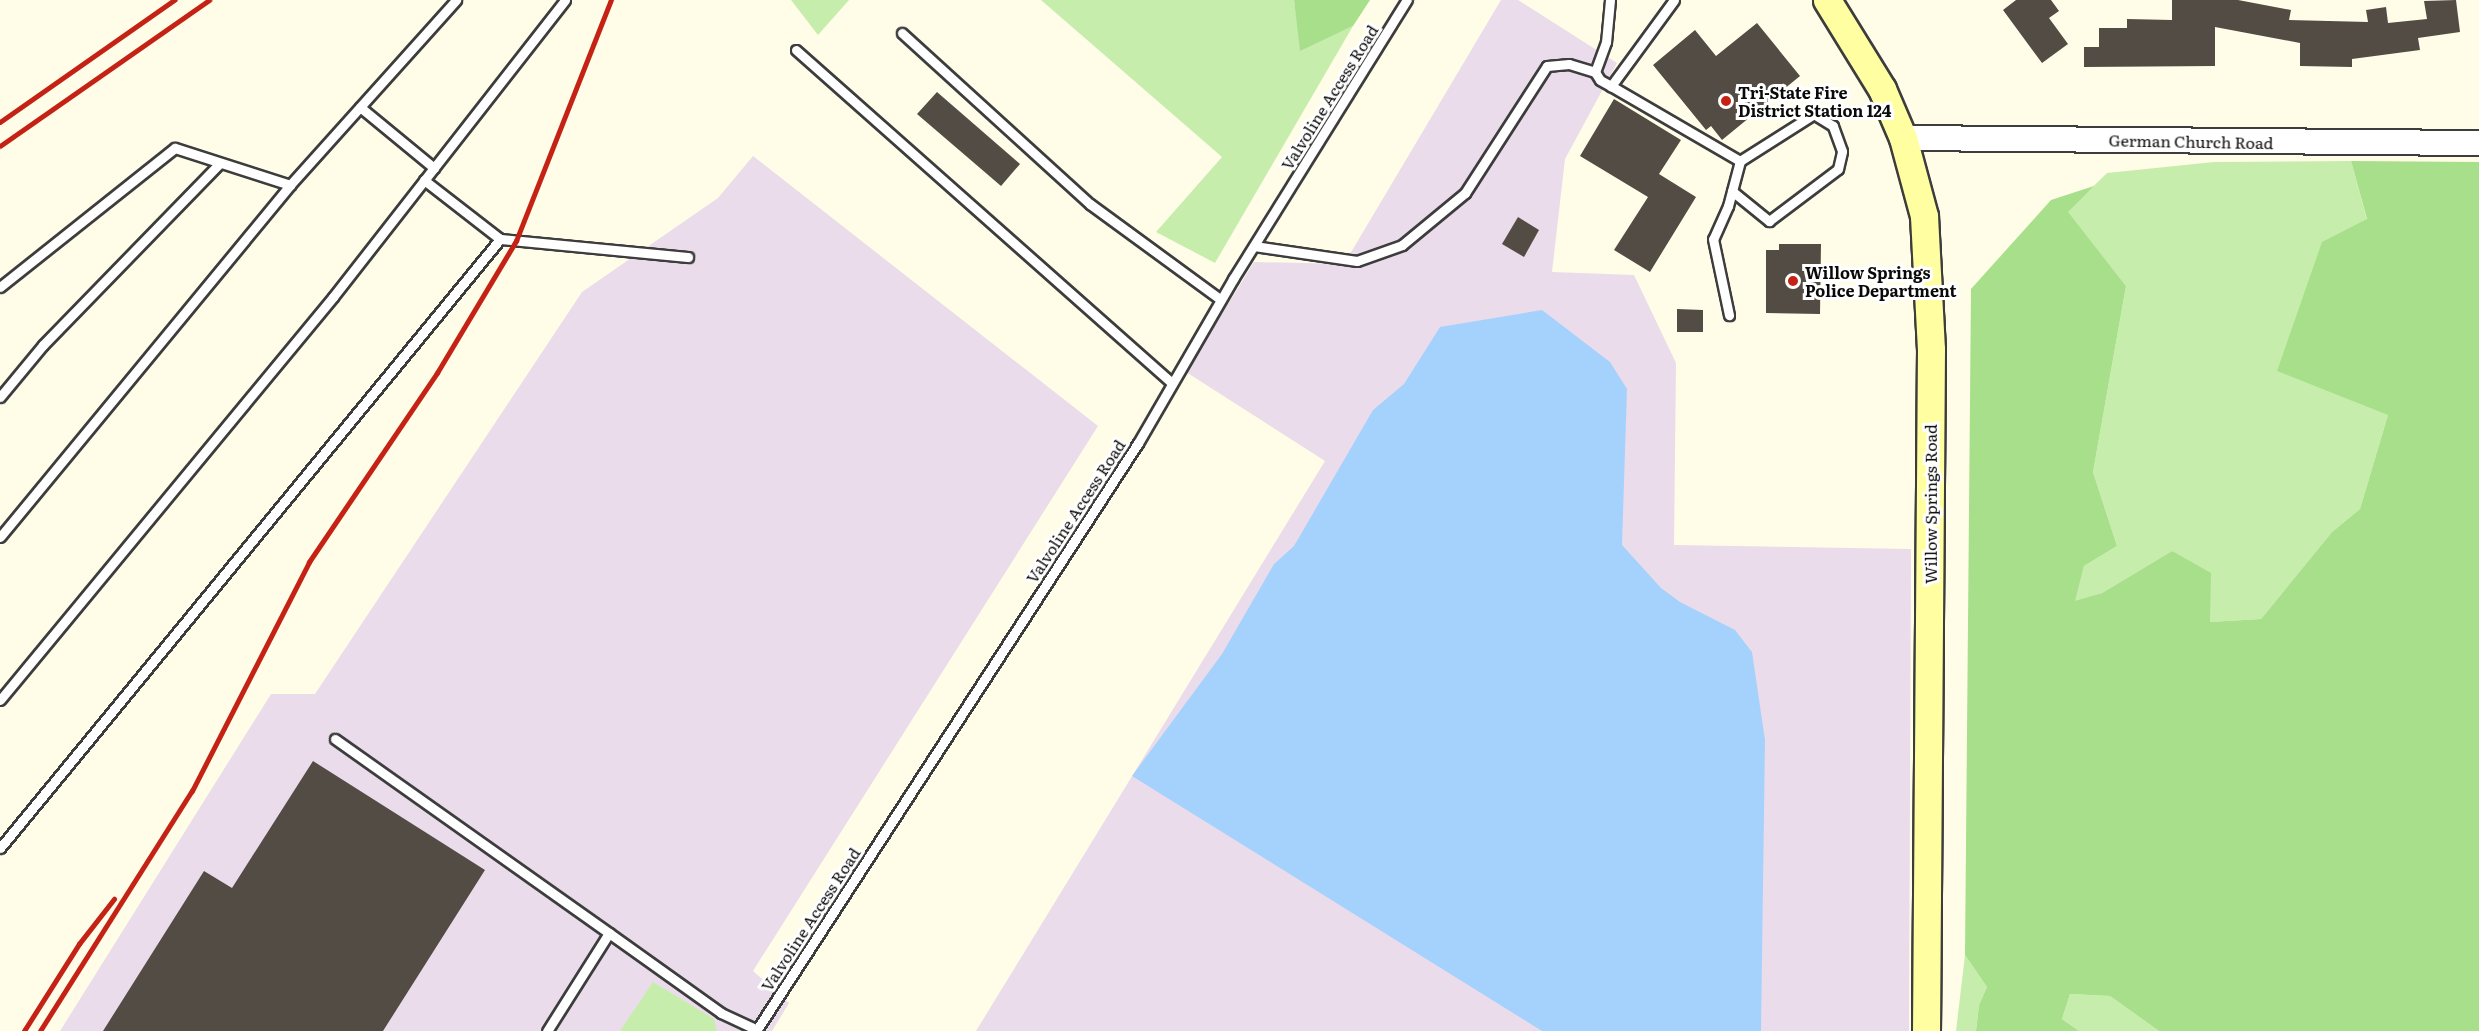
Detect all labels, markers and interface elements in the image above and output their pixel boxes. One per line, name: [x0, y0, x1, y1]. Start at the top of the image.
street label: Valvoline Access Road: [1277, 21, 1381, 173]
place label: Tri-State Fire District Station 124: [1738, 82, 1891, 120]
marker: Tri-State Fire District Station 124: [1719, 94, 1733, 108]
street label: German Church Road: [2108, 130, 2274, 152]
place label: Willow Springs Police Department: [1805, 262, 1957, 300]
marker: Willow Springs Police Department: [1786, 274, 1800, 288]
street label: Willow Springs Road: [1920, 424, 1940, 584]
street label: Valvoline Access Road: [1021, 436, 1129, 586]
street label: Valvoline Access Road: [756, 844, 864, 994]

